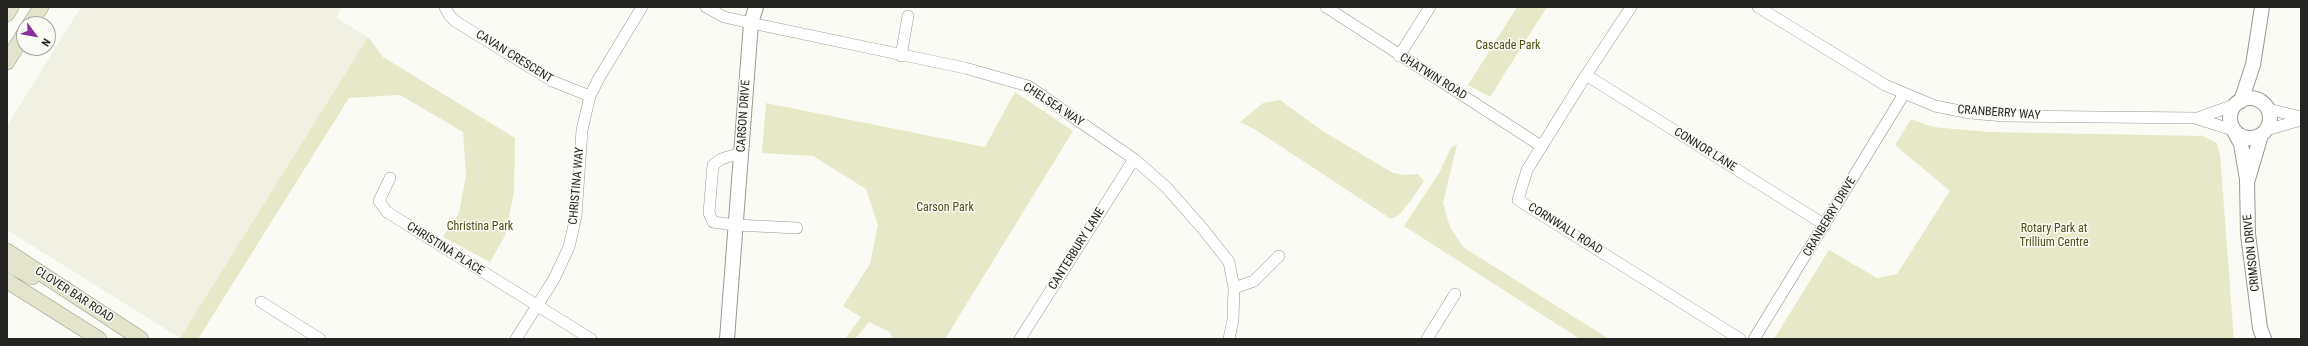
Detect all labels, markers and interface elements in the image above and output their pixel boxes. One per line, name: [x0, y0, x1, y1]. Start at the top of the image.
north arrow: [16, 16, 56, 56]
street label: CAVAN CRESCENT: [473, 28, 555, 86]
text: N: [38, 36, 53, 48]
park label: Cascade Park: [1475, 39, 1541, 53]
street label: CHATWIN ROAD: [1397, 51, 1469, 103]
street label: CARSON DRIVE: [734, 79, 754, 153]
street label: CHELSEA WAY: [1020, 80, 1086, 130]
street label: CRANBERRY WAY: [1957, 103, 2041, 123]
street label: CONNOR LANE: [1671, 125, 1739, 175]
street label: CHRISTINA WAY: [566, 147, 588, 225]
street label: CRANBERRY DRIVE: [1801, 175, 1859, 259]
street label: CORNWALL ROAD: [1525, 200, 1605, 258]
park label: Carson Park: [916, 201, 974, 215]
street label: CANTERBURY LANE: [1046, 205, 1108, 293]
street label: CRIMSON DRIVE: [2241, 214, 2263, 292]
street label: CHRISTINA PLACE: [404, 219, 486, 279]
park label: Christina Park: [447, 220, 513, 234]
park label: Rotary Park at Trillium Centre: [2019, 222, 2089, 250]
street label: CLOVER BAR ROAD: [32, 264, 116, 326]

